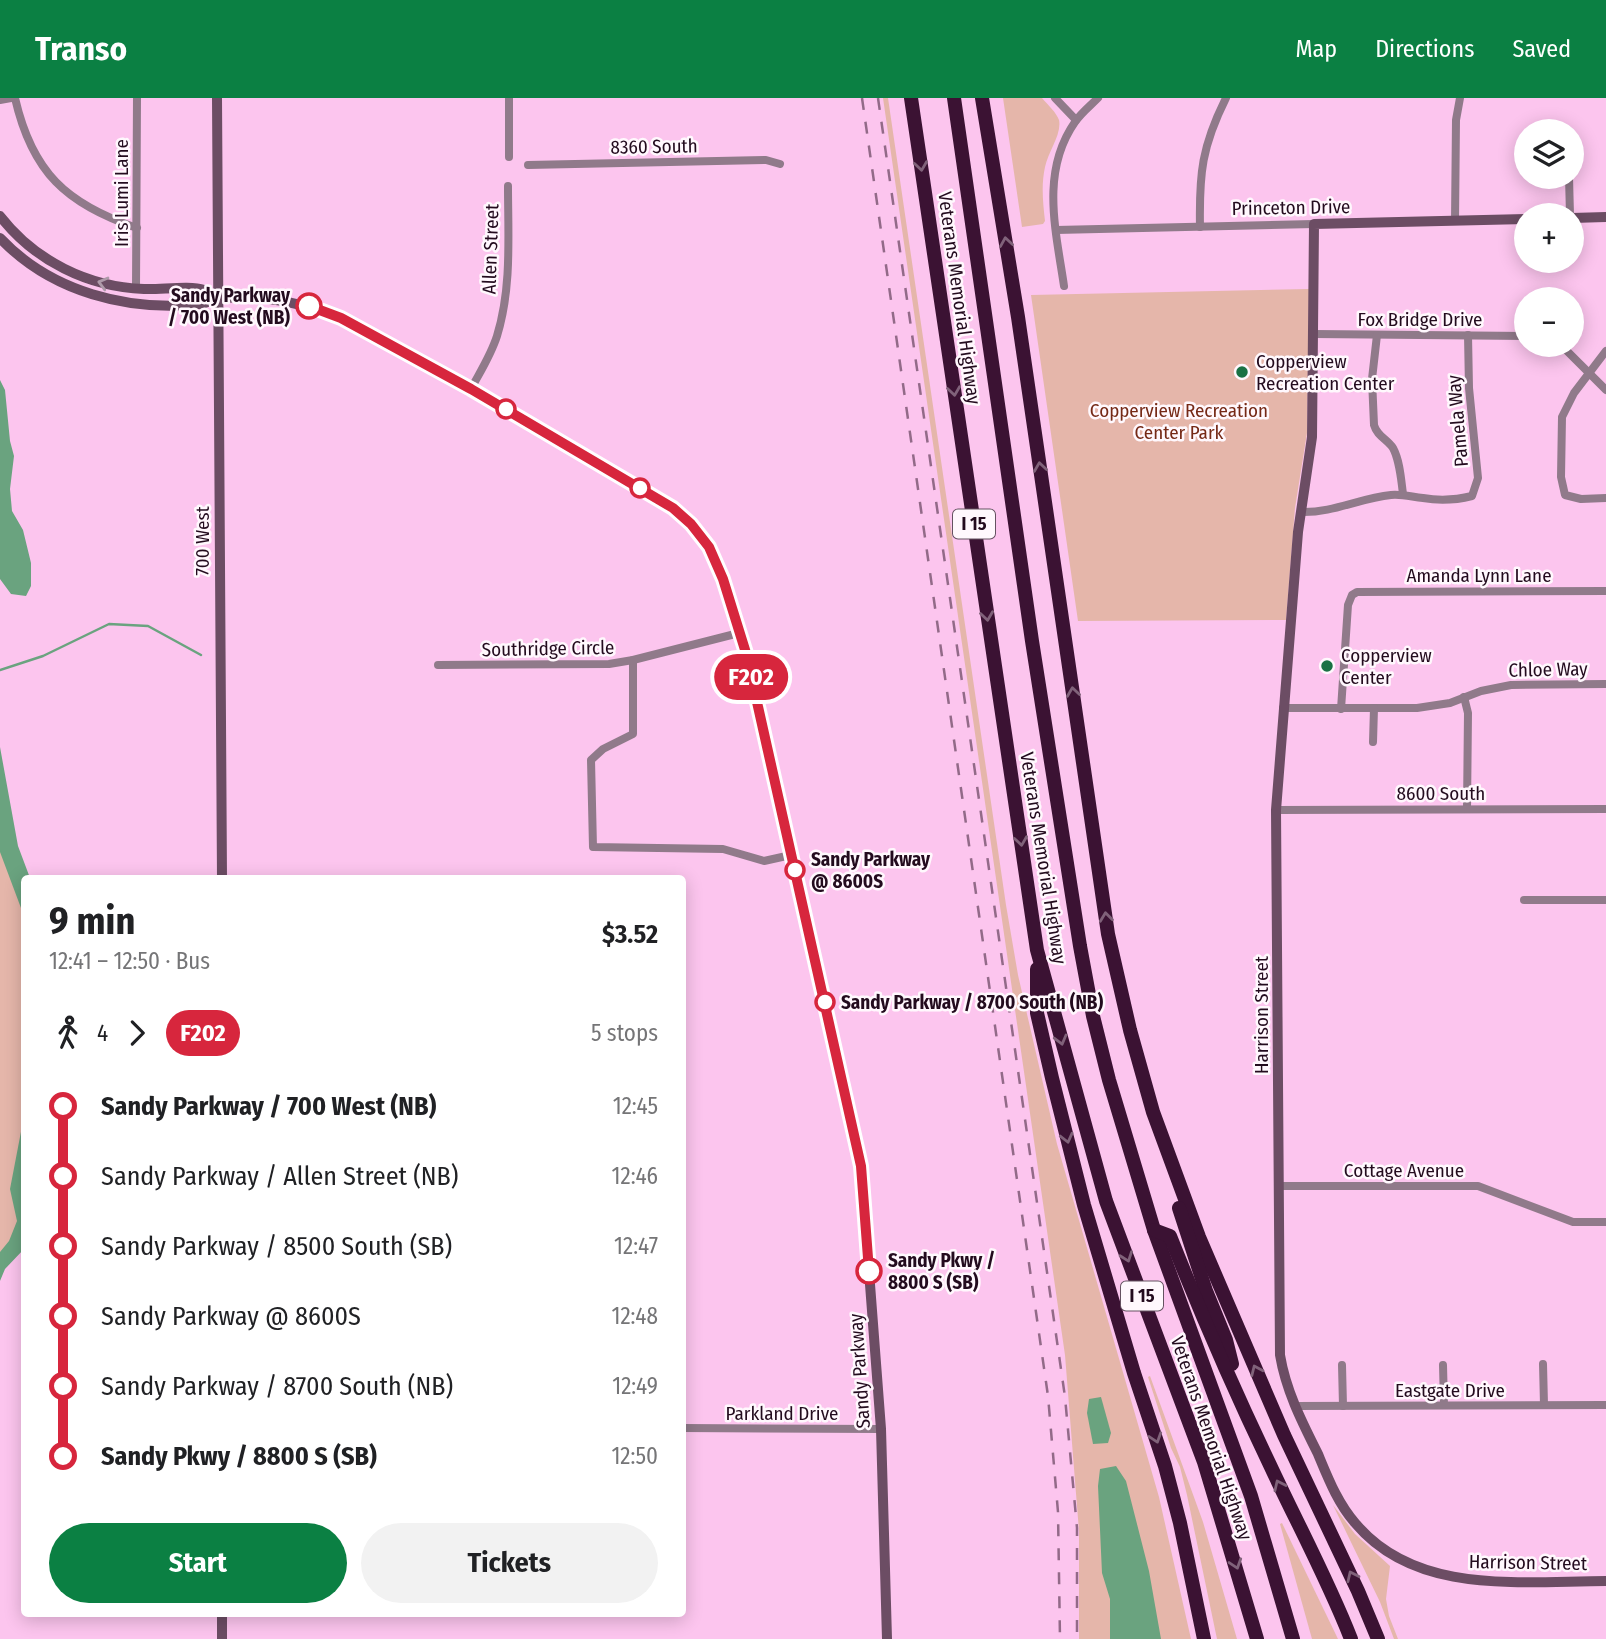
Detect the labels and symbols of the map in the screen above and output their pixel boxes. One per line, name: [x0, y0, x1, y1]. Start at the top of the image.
street label: 8360 South: [610, 134, 698, 159]
street label: Iris Lumi Lane: [110, 139, 133, 247]
one-way arrow: [913, 160, 928, 171]
street label: Veterans Memorial Highway: [933, 190, 986, 406]
street label: Princeton Drive: [1231, 195, 1351, 220]
street label: Allen Street: [477, 203, 504, 295]
one-way arrow: [998, 236, 1013, 248]
one-way arrow: [97, 277, 109, 291]
place label: Sandy Parkway / 700 West (NB): [168, 284, 291, 329]
marker: Sandy Parkway / 700 West (NB): [296, 293, 322, 319]
street label: Fox Bridge Drive: [1358, 308, 1482, 331]
place label: Copperview Recreation Center: [1256, 350, 1395, 395]
marker: Copperview Recreation Center: [1234, 364, 1250, 380]
street label: Pamela Way: [1442, 374, 1473, 468]
one-way arrow: [946, 385, 961, 396]
unlabelled marker: [496, 399, 516, 419]
park label: Copperview Recreation Center Park: [1090, 399, 1268, 444]
one-way arrow: [1032, 461, 1047, 473]
unlabelled marker: [630, 478, 650, 498]
street label: 700 West: [191, 505, 214, 576]
road number: I 15: [953, 510, 995, 538]
street label: Amanda Lynn Lane: [1406, 564, 1552, 587]
one-way arrow: [979, 610, 994, 622]
street label: Southridge Circle: [481, 636, 615, 661]
place label: Copperview Center: [1341, 644, 1432, 689]
line badge: F202: [702, 654, 800, 700]
street label: Chloe Way: [1508, 657, 1588, 682]
marker: Copperview Center: [1319, 658, 1335, 674]
one-way arrow: [1065, 686, 1080, 698]
street label: Veterans Memorial Highway: [1015, 750, 1072, 966]
street label: 8600 South: [1397, 782, 1485, 805]
one-way arrow: [1013, 835, 1028, 847]
place label: Sandy Parkway @ 8600S: [811, 848, 931, 893]
marker: Sandy Parkway @ 8600S: [785, 860, 805, 880]
one-way arrow: [1099, 911, 1114, 923]
street label: Harrison Street: [1250, 955, 1273, 1074]
place label: Sandy Parkway / 8700 South (NB): [841, 991, 1103, 1014]
marker: Sandy Parkway / 8700 South (NB): [815, 992, 835, 1012]
one-way arrow: [1053, 1034, 1068, 1046]
one-way arrow: [1059, 1131, 1073, 1143]
street label: Cottage Avenue: [1344, 1159, 1464, 1182]
place label: Sandy Pkwy / 8800 S (SB): [888, 1249, 995, 1294]
one-way arrow: [1119, 1251, 1133, 1263]
marker: Sandy Pkwy / 8800 S (SB): [856, 1258, 882, 1284]
road number: I 15: [1121, 1282, 1163, 1310]
street label: Sandy Parkway: [844, 1312, 875, 1429]
street label: Veterans Memorial Highway: [1166, 1333, 1257, 1544]
one-way arrow: [1250, 1365, 1264, 1377]
street label: Eastgate Drive: [1395, 1379, 1505, 1402]
street label: Parkland Drive: [726, 1402, 838, 1425]
one-way arrow: [1147, 1432, 1162, 1444]
one-way arrow: [1273, 1480, 1287, 1492]
street label: Harrison Street: [1469, 1550, 1588, 1575]
one-way arrow: [1227, 1558, 1242, 1570]
one-way arrow: [1346, 1571, 1360, 1583]

